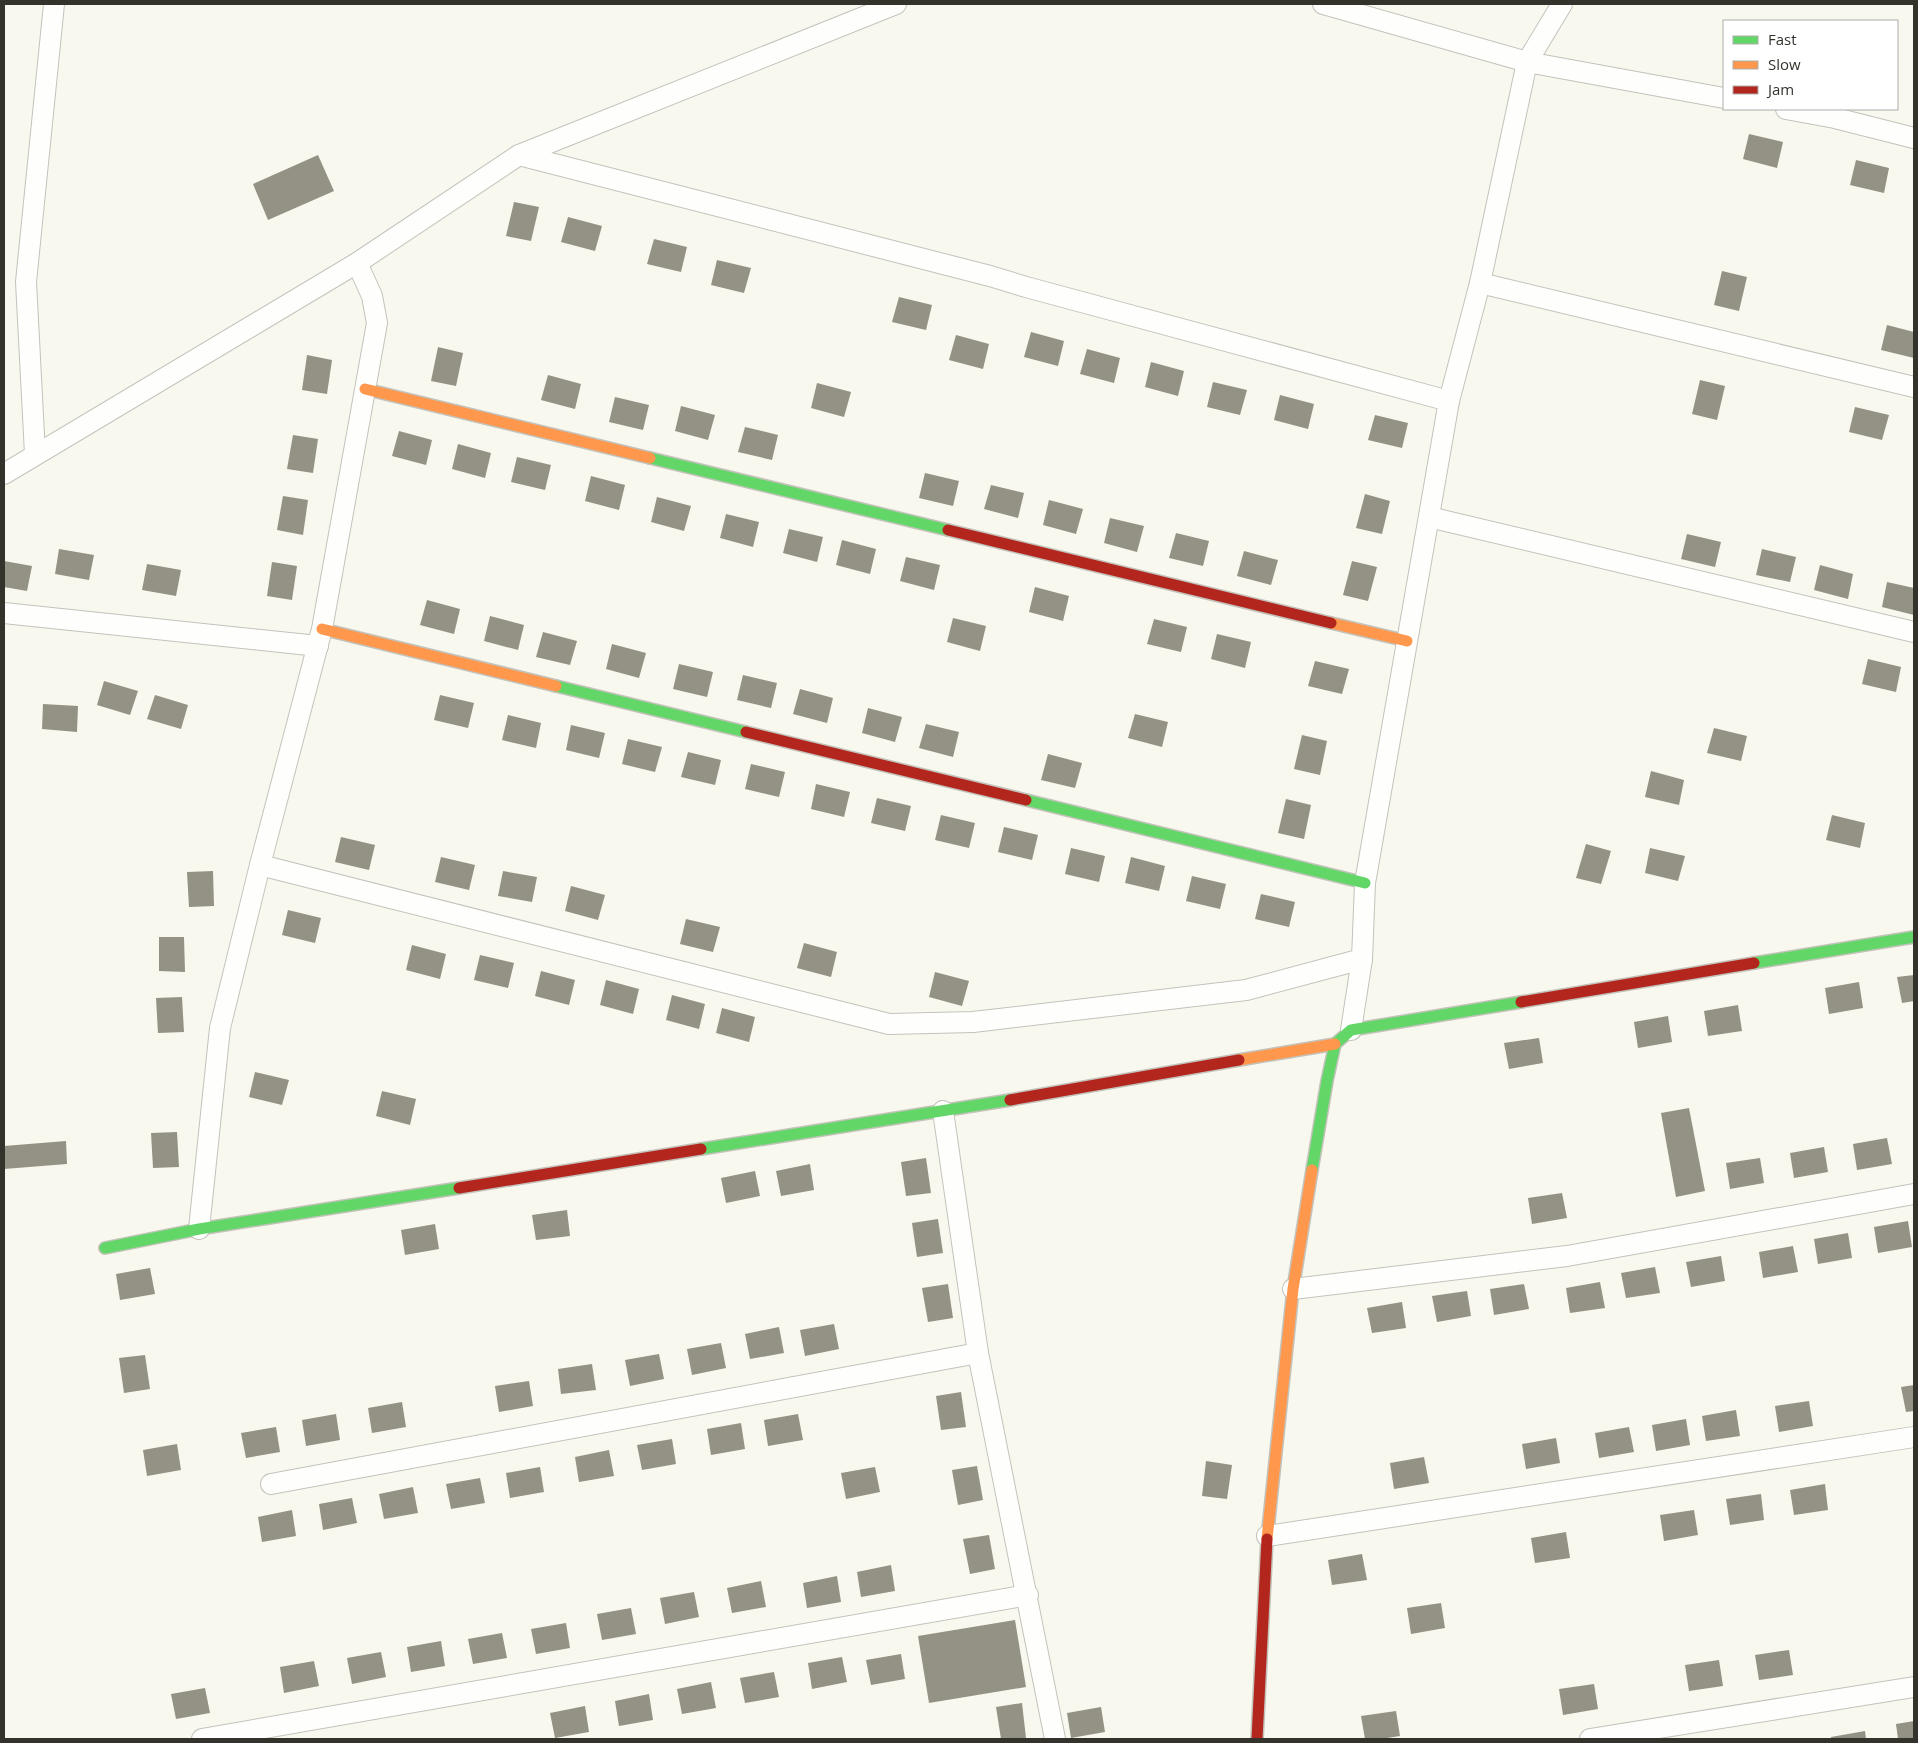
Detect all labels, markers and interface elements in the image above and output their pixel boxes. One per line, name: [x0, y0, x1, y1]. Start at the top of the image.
legend: [1723, 20, 1898, 110]
text: Fast: [1768, 29, 1797, 49]
text: Slow: [1768, 54, 1801, 74]
text: Jam: [1766, 79, 1794, 99]

